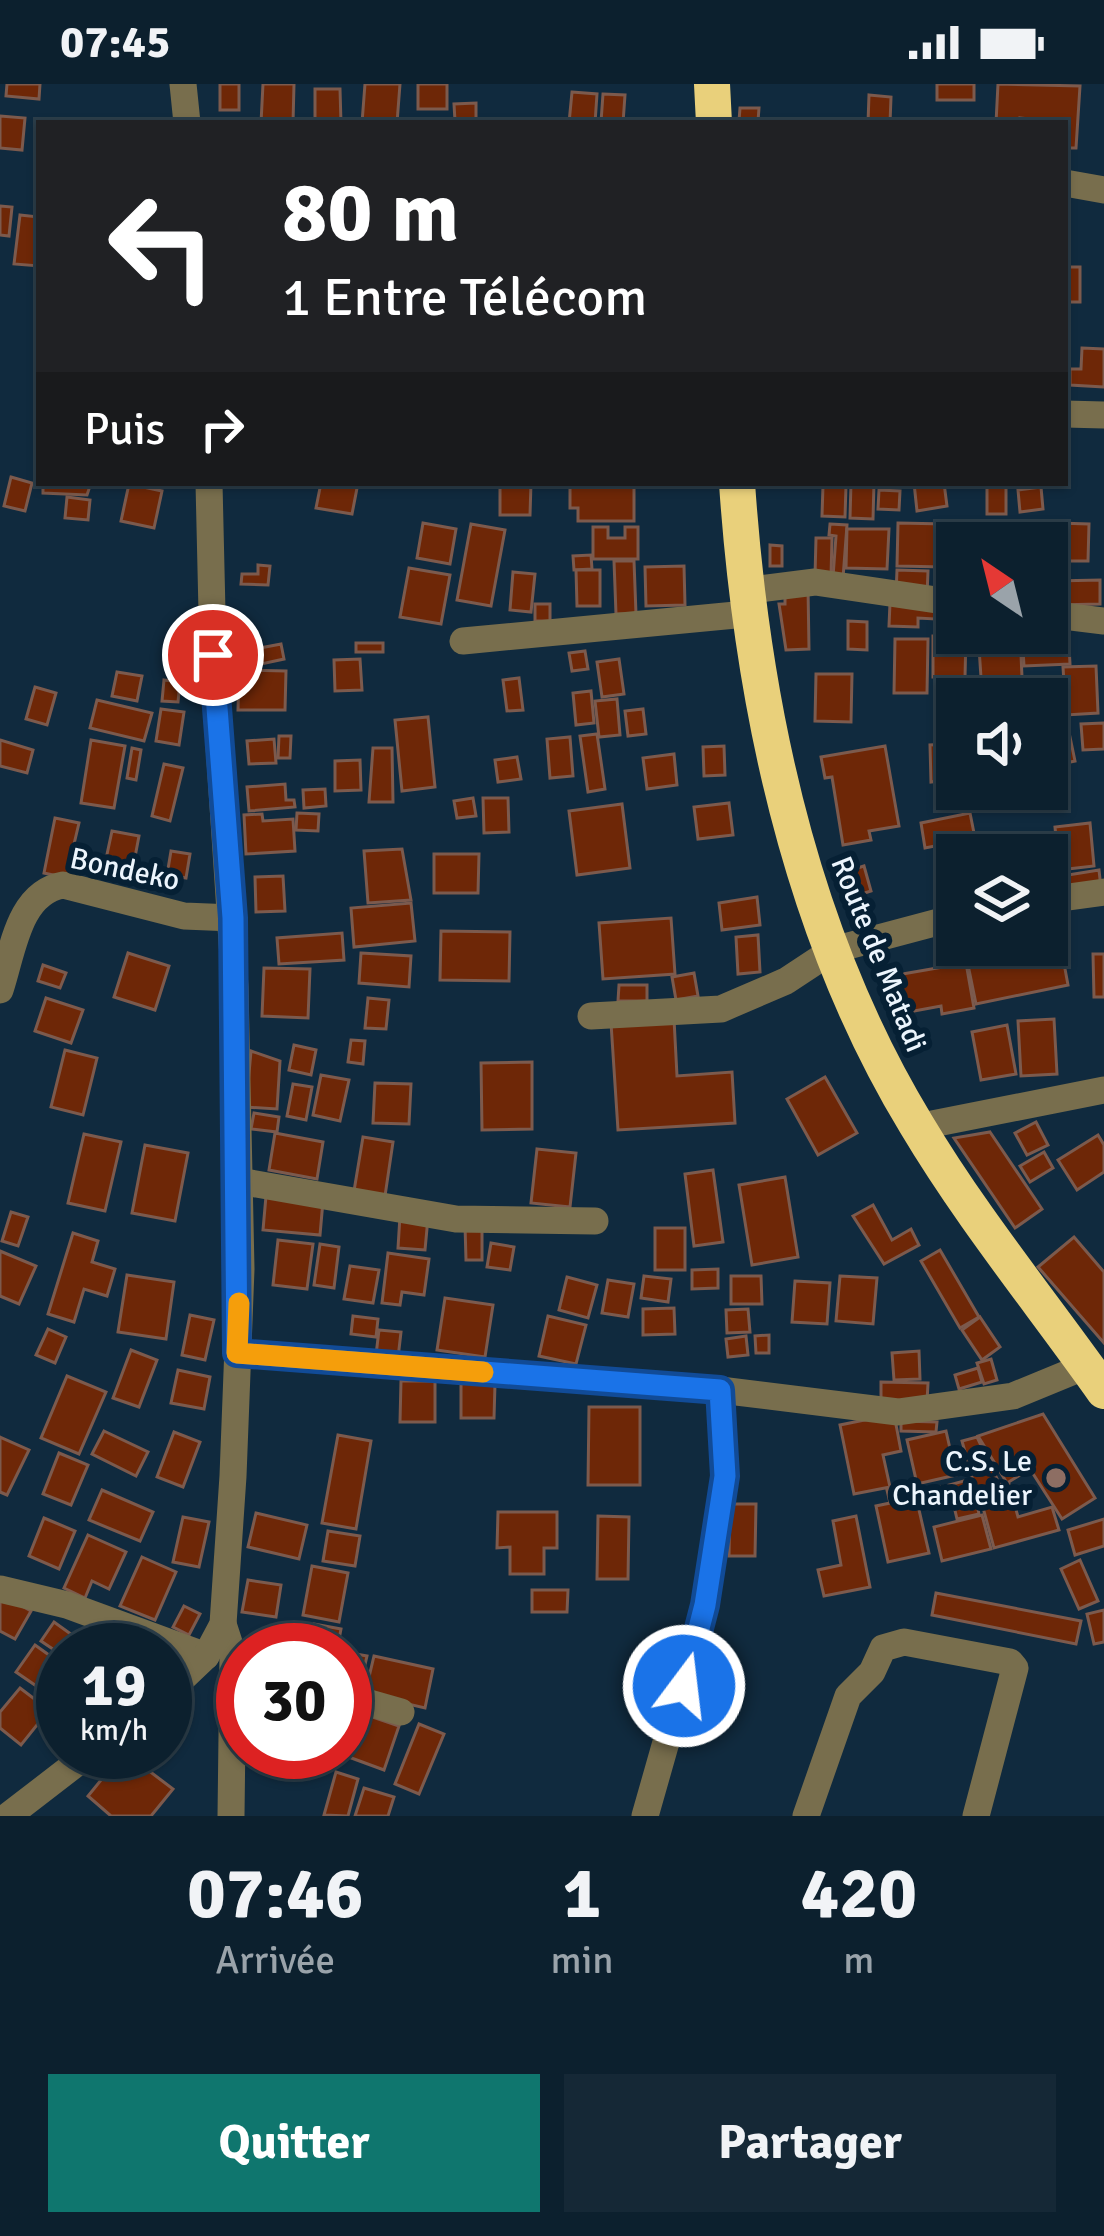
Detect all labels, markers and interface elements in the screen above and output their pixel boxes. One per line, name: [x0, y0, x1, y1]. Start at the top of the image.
text: 07:45: [60, 15, 170, 70]
text: 80 m: [282, 161, 459, 265]
icon: left: [84, 168, 240, 324]
text: 1 Entre Télécom: [282, 264, 647, 331]
icon: right: [189, 396, 255, 462]
text: Puis: [84, 402, 165, 457]
north arrow: [936, 522, 1068, 654]
map controls: [936, 522, 1068, 966]
pin: [162, 604, 264, 706]
icon: arrive: [180, 622, 246, 688]
button: sound: [936, 678, 1068, 810]
button: layers: [936, 834, 1068, 966]
street label: Bondeko: [67, 840, 183, 899]
street label: Route de Matadi: [822, 851, 935, 1057]
place label: C.S. Le Chandelier: [892, 1443, 1032, 1514]
marker: C.S. Le Chandelier: [1043, 1465, 1069, 1491]
speed limit sign: 30: [216, 1623, 372, 1779]
position arrow: [621, 1623, 747, 1749]
text: 19: [82, 1649, 146, 1723]
text: km/h: [80, 1712, 148, 1749]
text: 07:46: [187, 1849, 364, 1938]
text: 1: [563, 1849, 601, 1938]
text: 420: [800, 1849, 917, 1938]
text: Arrivée: [215, 1936, 335, 1984]
text: min: [551, 1936, 614, 1984]
text: m: [843, 1936, 874, 1984]
button: Quitter: [48, 2074, 540, 2212]
button: Partager: [564, 2074, 1056, 2212]

